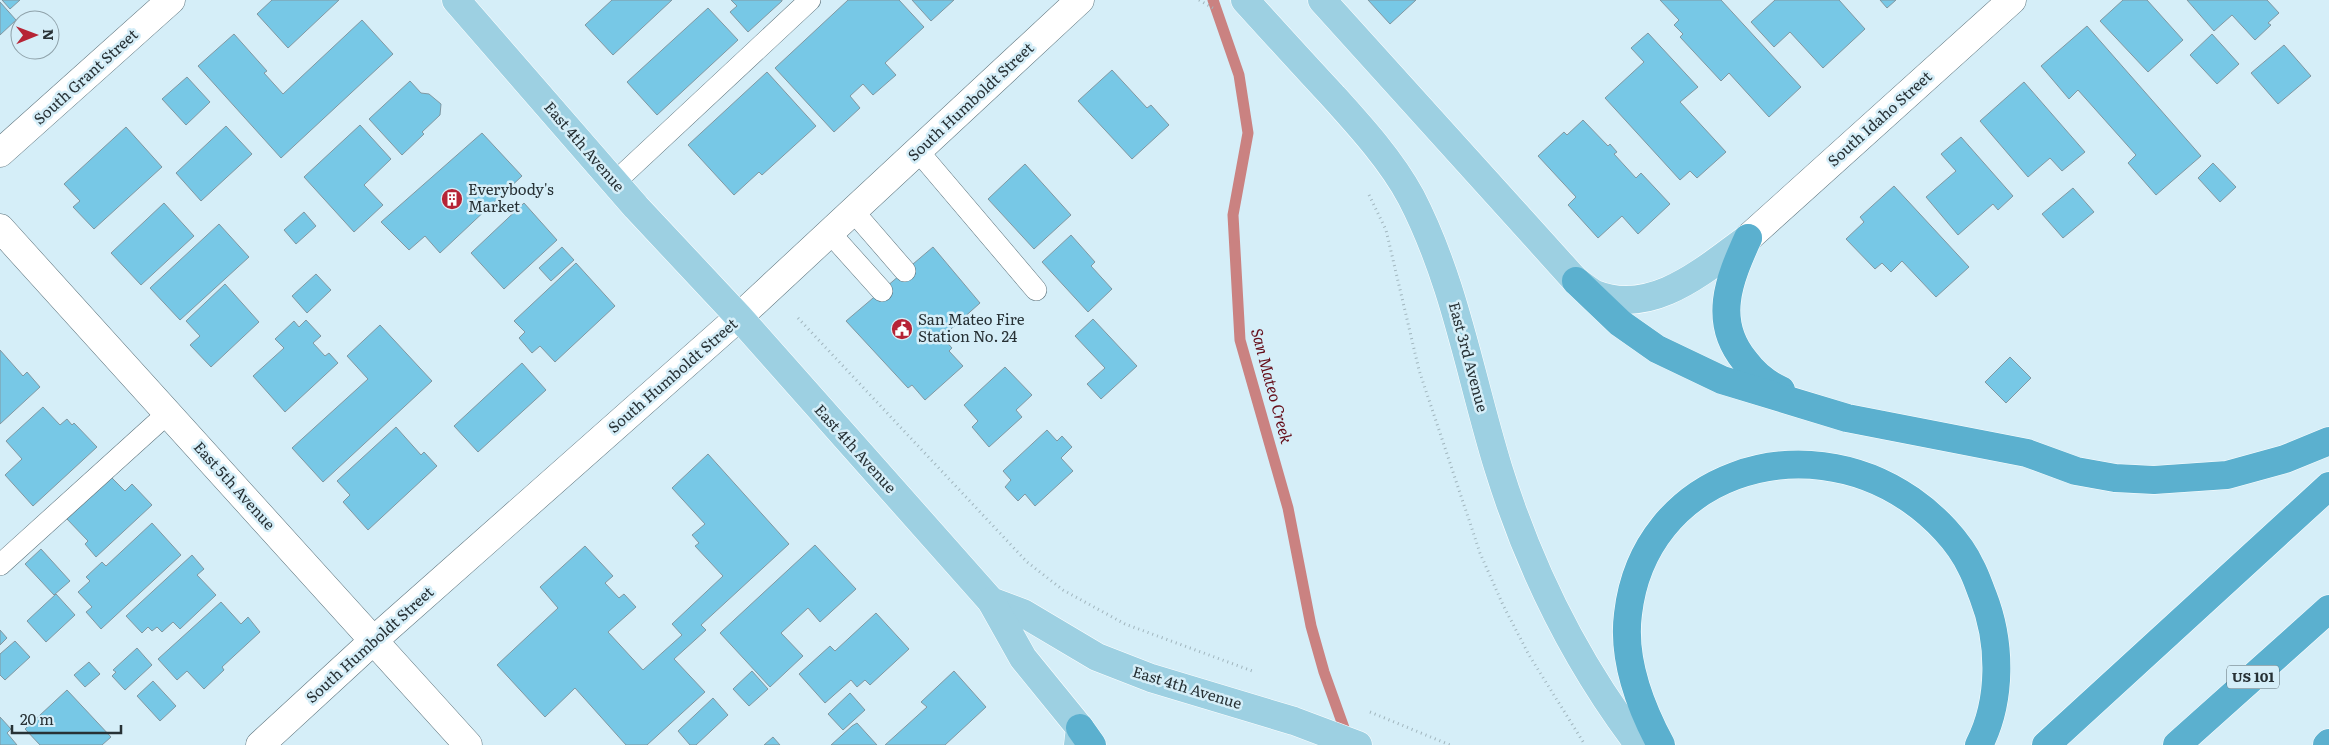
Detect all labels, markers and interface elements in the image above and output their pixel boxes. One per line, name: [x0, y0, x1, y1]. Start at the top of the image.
north arrow: [10, 10, 60, 60]
street label: South Grant Street: [28, 23, 142, 129]
text: N: [39, 29, 59, 41]
street label: South Humboldt Street: [902, 36, 1038, 166]
street label: South Idaho Street: [1822, 65, 1936, 171]
street label: East 4th Avenue: [539, 96, 631, 196]
place label: Everybody's Market: [468, 177, 554, 217]
building icon: Everybody's Market: [440, 187, 464, 211]
street label: East 3rd Avenue: [1444, 299, 1495, 414]
place label: San Mateo Fire Station No. 24: [918, 307, 1025, 347]
street label: South Humboldt Street: [602, 312, 742, 438]
public building icon: San Mateo Fire Station No. 24: [890, 317, 914, 341]
water label: San Mateo Creek: [1246, 325, 1300, 446]
street label: East 4th Avenue: [810, 398, 903, 498]
street label: East 5th Avenue: [189, 436, 281, 535]
street label: South Humboldt Street: [300, 580, 438, 708]
street label: East 4th Avenue: [1130, 659, 1245, 714]
road number: US 101: [2227, 666, 2279, 689]
scale bar: [12, 702, 121, 734]
text: 20 m: [20, 707, 54, 730]

